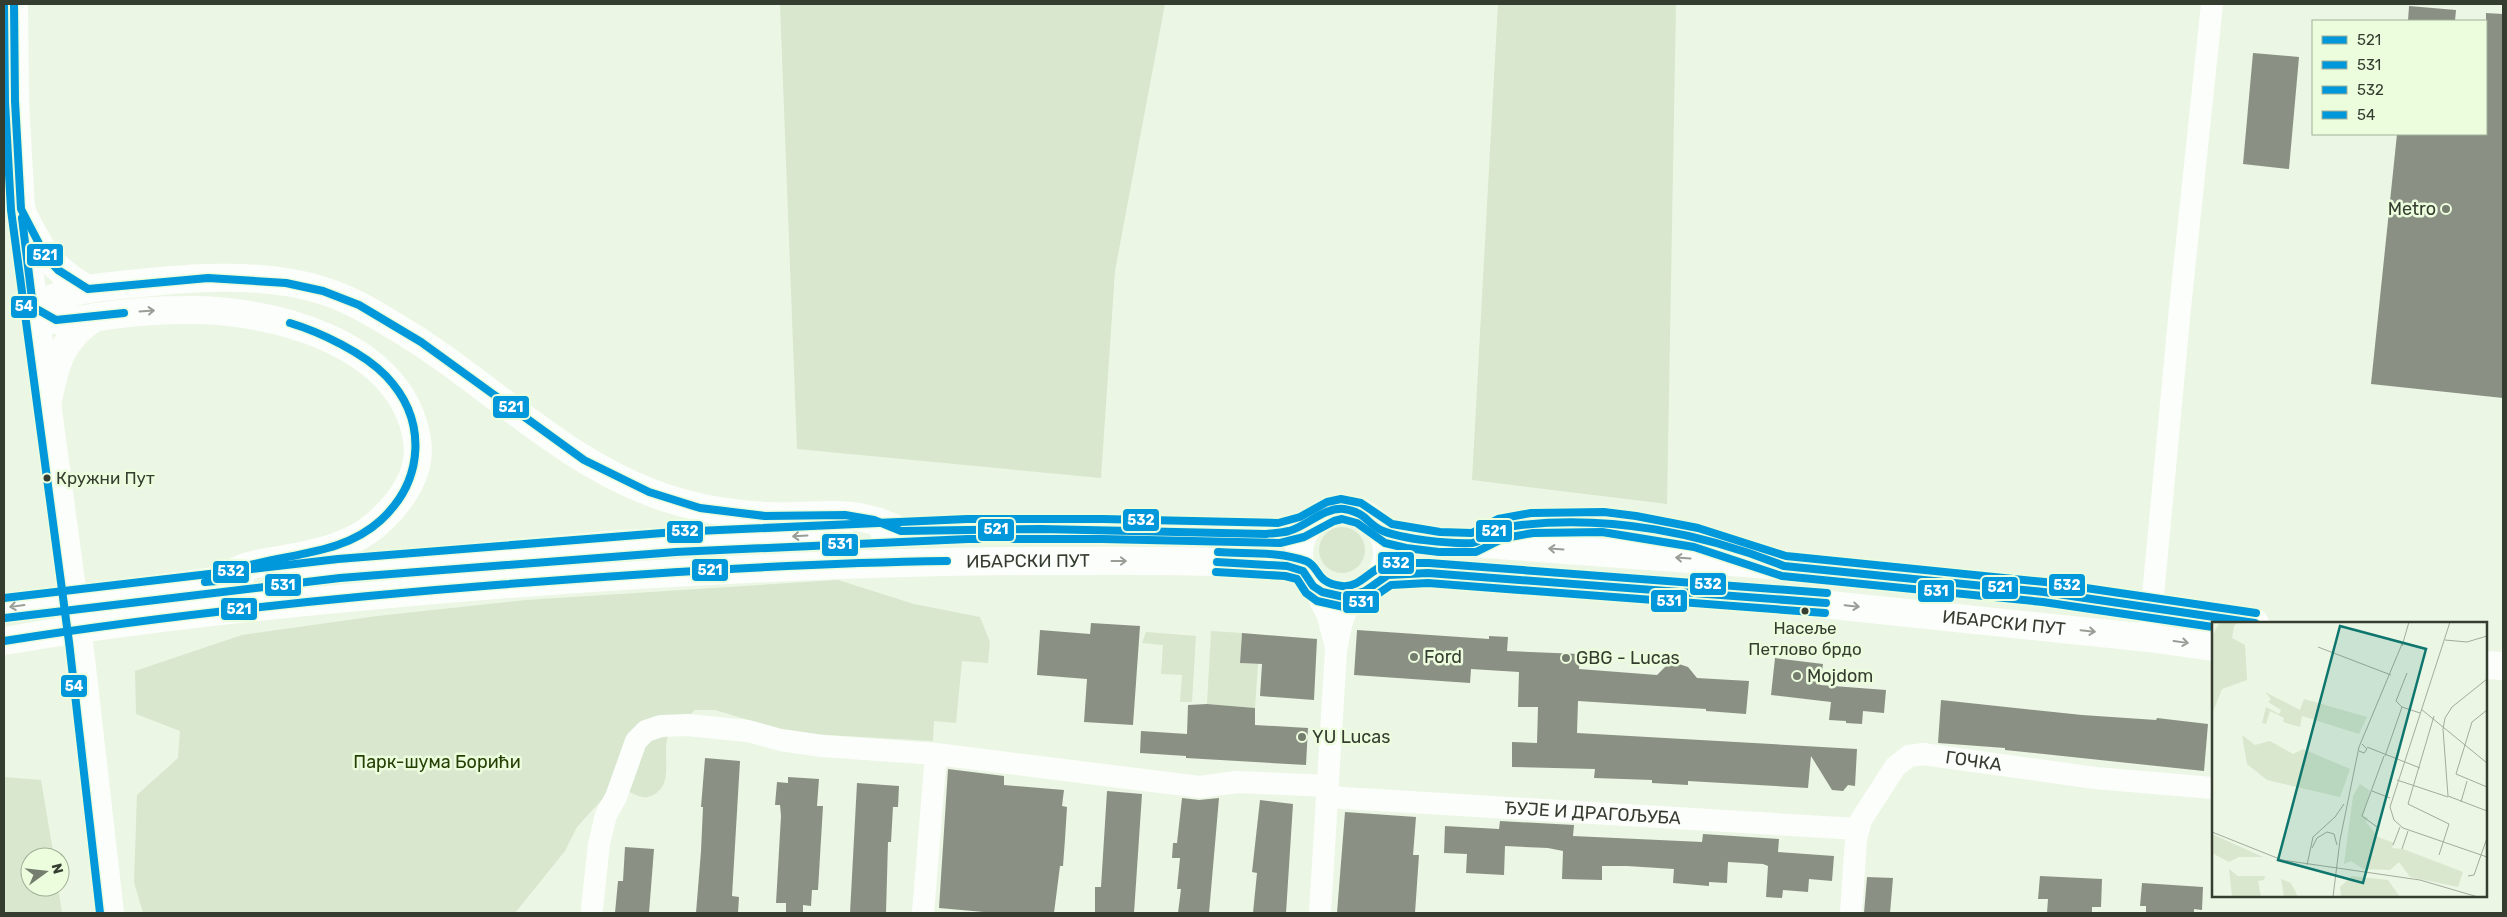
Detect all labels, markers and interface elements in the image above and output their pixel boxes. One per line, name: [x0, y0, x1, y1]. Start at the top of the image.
legend: [2312, 20, 2487, 135]
text: 521: [2357, 31, 2381, 49]
text: 531: [2357, 56, 2381, 74]
text: 532: [2357, 81, 2384, 99]
text: 54: [2357, 106, 2375, 124]
place label: Metro: [2388, 198, 2436, 220]
marker: Metro: [2440, 203, 2452, 215]
line badge: 521: [26, 243, 64, 267]
text: 521: [32, 247, 58, 264]
line badge: 54: [10, 295, 38, 319]
text: 54: [15, 298, 34, 315]
one-way arrow: [139, 307, 155, 316]
line badge: 521: [492, 395, 530, 419]
text: 521: [498, 399, 524, 416]
place label: Кружни Пут: [56, 468, 155, 488]
marker: Кружни Пут: [42, 473, 52, 483]
line badge: 532: [1122, 508, 1160, 532]
text: 532: [1127, 512, 1155, 529]
line badge: 521: [977, 518, 1015, 542]
line badge: 521: [1475, 519, 1513, 543]
line badge: 532: [666, 520, 704, 544]
text: 521: [983, 521, 1009, 538]
text: 532: [671, 523, 699, 540]
text: 521: [1481, 523, 1507, 540]
one-way arrow: [792, 531, 808, 541]
line badge: 531: [821, 533, 859, 557]
text: 531: [827, 536, 853, 553]
one-way arrow: [1548, 544, 1564, 554]
street label: ИБАРСКИ ПУТ: [966, 550, 1090, 573]
line badge: 532: [1377, 551, 1415, 575]
one-way arrow: [1675, 554, 1691, 563]
text: 532: [1382, 555, 1410, 572]
one-way arrow: [1111, 556, 1127, 566]
line badge: 521: [691, 558, 729, 582]
line badge: 532: [212, 560, 250, 584]
text: 521: [697, 562, 723, 579]
text: 532: [217, 563, 245, 580]
line badge: 532: [1689, 572, 1727, 596]
line badge: 531: [264, 573, 302, 597]
line badge: 532: [2048, 573, 2086, 597]
text: 532: [1694, 576, 1722, 593]
line badge: 521: [1981, 576, 2019, 600]
text: 531: [270, 577, 296, 594]
text: 532: [2053, 577, 2081, 594]
line badge: 531: [1917, 579, 1955, 603]
text: 521: [1987, 579, 2013, 596]
text: 531: [1923, 583, 1949, 600]
line badge: 531: [1650, 589, 1688, 613]
line badge: 531: [1342, 590, 1380, 614]
text: 531: [1656, 593, 1682, 610]
text: 531: [1348, 594, 1374, 611]
line badge: 521: [220, 597, 258, 621]
one-way arrow: [9, 601, 25, 611]
text: 521: [226, 601, 252, 618]
one-way arrow: [1843, 601, 1859, 611]
marker: Насеље Петлово брдо: [1800, 606, 1810, 616]
street label: ИБАРСКИ ПУТ: [1941, 606, 2067, 640]
place label: Насеље Петлово брдо: [1748, 618, 1862, 659]
inset map: [2212, 622, 2487, 897]
one-way arrow: [2079, 626, 2095, 636]
one-way arrow: [2173, 638, 2189, 648]
place label: Ford: [1424, 646, 1462, 668]
place label: GBG - Lucas: [1576, 647, 1680, 669]
marker: Ford: [1408, 651, 1420, 663]
marker: GBG - Lucas: [1560, 652, 1572, 664]
place label: Mojdom: [1807, 665, 1873, 687]
marker: Mojdom: [1791, 670, 1803, 682]
line badge: 54: [60, 674, 88, 698]
text: 54: [65, 678, 84, 695]
place label: YU Lucas: [1312, 726, 1390, 748]
marker: YU Lucas: [1296, 731, 1308, 743]
street label: ГОЧКА: [1944, 746, 2003, 776]
park label: Парк-шума Борићи: [353, 751, 521, 773]
street label: ЂУЈЕ И ДРАГОЉУБА: [1503, 797, 1682, 829]
north arrow: [20, 847, 70, 897]
text: N: [48, 862, 67, 876]

